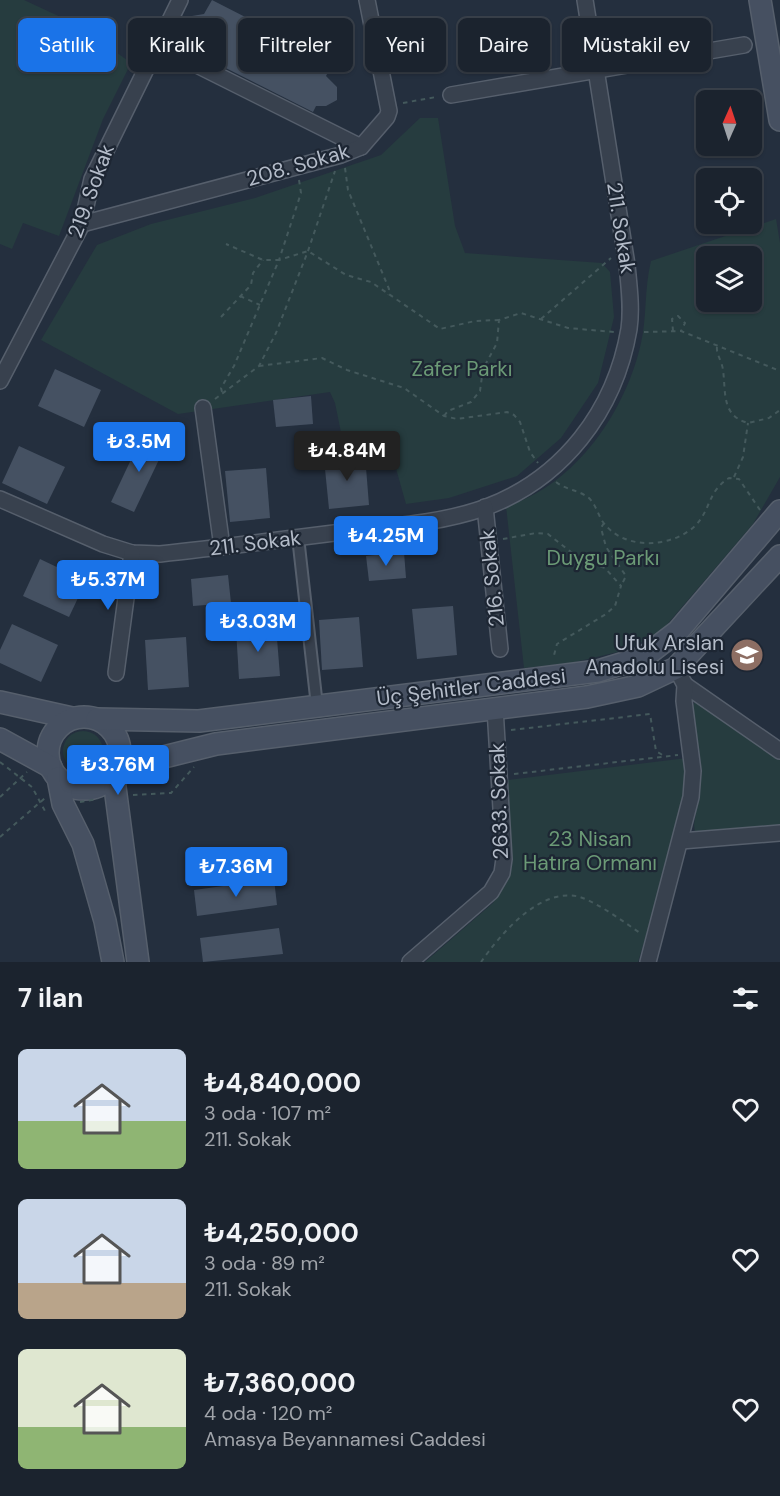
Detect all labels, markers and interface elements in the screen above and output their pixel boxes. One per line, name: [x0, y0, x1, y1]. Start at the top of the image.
chip: Satılık: [18, 18, 116, 72]
chip: Kiralık: [128, 18, 226, 72]
chip: Filtreler: [238, 18, 353, 72]
chip: Yeni: [365, 18, 446, 72]
chip: Daire: [458, 18, 550, 72]
chip: Müstakil ev: [562, 18, 711, 72]
north arrow: [696, 90, 762, 156]
map controls: [696, 90, 762, 312]
street label: 208. Sokak: [243, 137, 353, 193]
street label: 219. Sokak: [61, 140, 121, 242]
button: locate: [696, 168, 762, 234]
street label: 211. Sokak: [600, 180, 642, 276]
button: layers: [696, 246, 762, 312]
park label: Zafer Parkı: [412, 355, 512, 383]
pin: ₺3.5M: [97, 422, 181, 473]
text: ₺3.5M: [107, 428, 171, 454]
pin: ₺4.84M: [298, 431, 396, 482]
text: ₺4.84M: [308, 437, 386, 463]
pin: ₺4.25M: [337, 516, 435, 567]
text: ₺4.25M: [348, 522, 424, 548]
street label: 211. Sokak: [208, 523, 303, 563]
street label: 216. Sokak: [473, 527, 511, 628]
park label: Duygu Parkı: [546, 544, 660, 572]
pin: ₺5.37M: [59, 560, 157, 611]
text: ₺5.37M: [71, 566, 145, 592]
pin: ₺3.03M: [209, 602, 307, 653]
text: ₺3.03M: [220, 608, 296, 634]
place label: Ufuk Arslan Anadolu Lisesi: [585, 629, 724, 681]
school or university icon: Ufuk Arslan Anadolu Lisesi: [729, 637, 765, 673]
street label: Üç Şehitler Caddesi: [375, 662, 567, 712]
street label: 2633. Sokak: [483, 742, 515, 860]
pin: ₺3.76M: [69, 745, 167, 796]
text: ₺3.76M: [81, 751, 155, 777]
park label: 23 Nisan Hatıra Ormanı: [523, 825, 657, 877]
pin: ₺7.36M: [187, 847, 285, 898]
text: ₺7.36M: [199, 853, 273, 879]
text: 7 ilan: [18, 981, 83, 1015]
icon: filters: [729, 982, 762, 1015]
text: ₺4,840,000: [204, 1066, 361, 1100]
icon: home: [66, 1073, 138, 1145]
icon: heart: [729, 1093, 762, 1126]
text: 3 oda · 107 m²: [204, 1100, 331, 1126]
text: 211. Sokak: [204, 1126, 292, 1152]
text: ₺4,250,000: [204, 1216, 359, 1250]
icon: home: [66, 1223, 138, 1295]
icon: heart: [729, 1243, 762, 1276]
text: 3 oda · 89 m²: [204, 1250, 325, 1276]
text: 211. Sokak: [204, 1276, 292, 1302]
text: ₺7,360,000: [204, 1366, 356, 1400]
icon: home: [66, 1373, 138, 1445]
icon: heart: [729, 1393, 762, 1426]
text: 4 oda · 120 m²: [204, 1400, 332, 1426]
text: Amasya Beyannamesi Caddesi: [204, 1426, 486, 1452]

